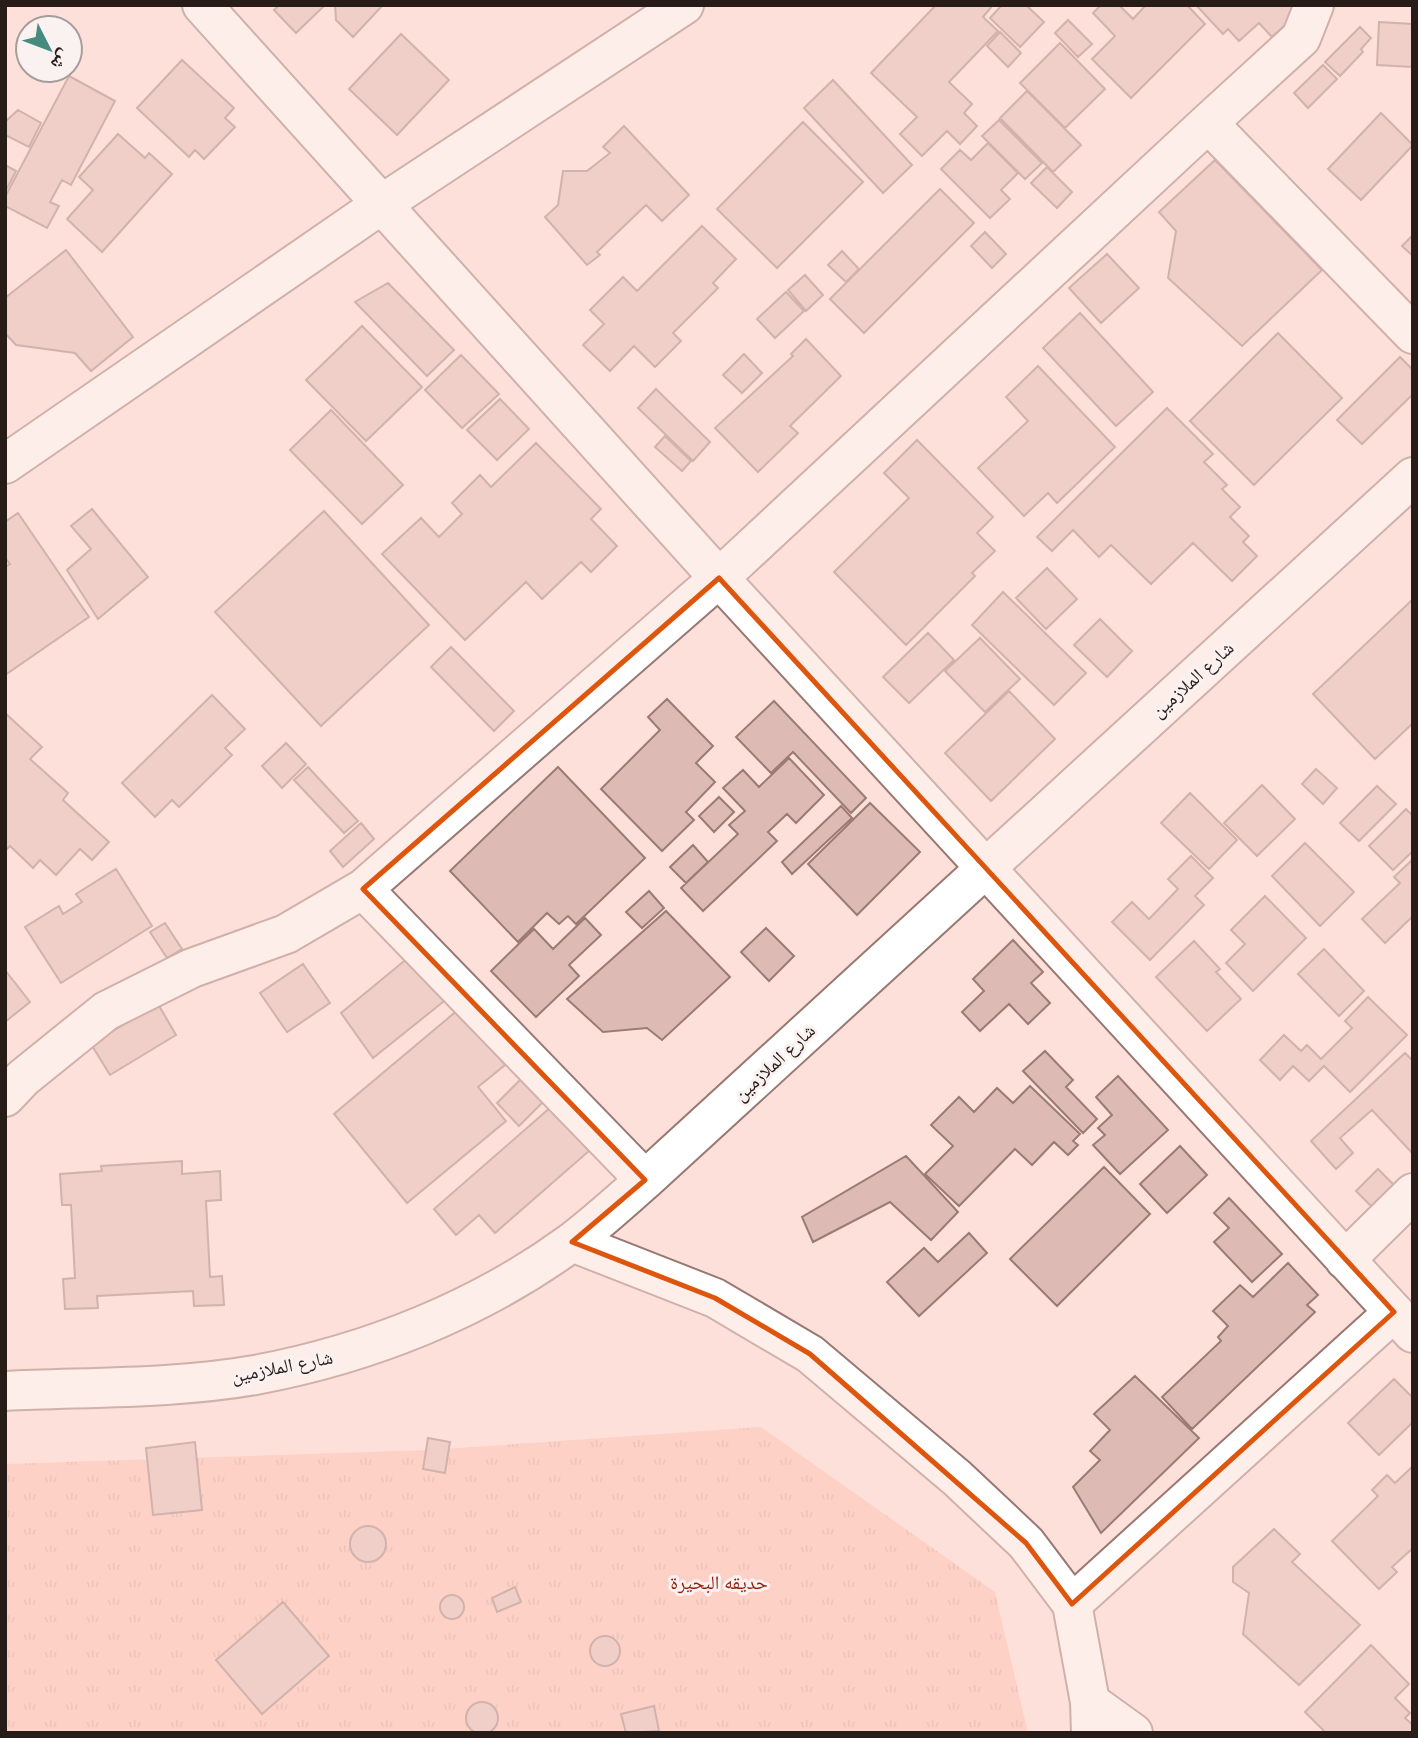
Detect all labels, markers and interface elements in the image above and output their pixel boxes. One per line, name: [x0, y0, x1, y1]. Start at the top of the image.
north arrow: [14, 14, 84, 84]
text: ش: [45, 44, 78, 77]
street label: شارع الملازمين: [1145, 635, 1239, 723]
street label: شارع الملازمين: [727, 1017, 821, 1107]
street label: شارع الملازمين: [229, 1343, 335, 1389]
park label: حديقه البحيرة: [670, 1569, 768, 1595]

